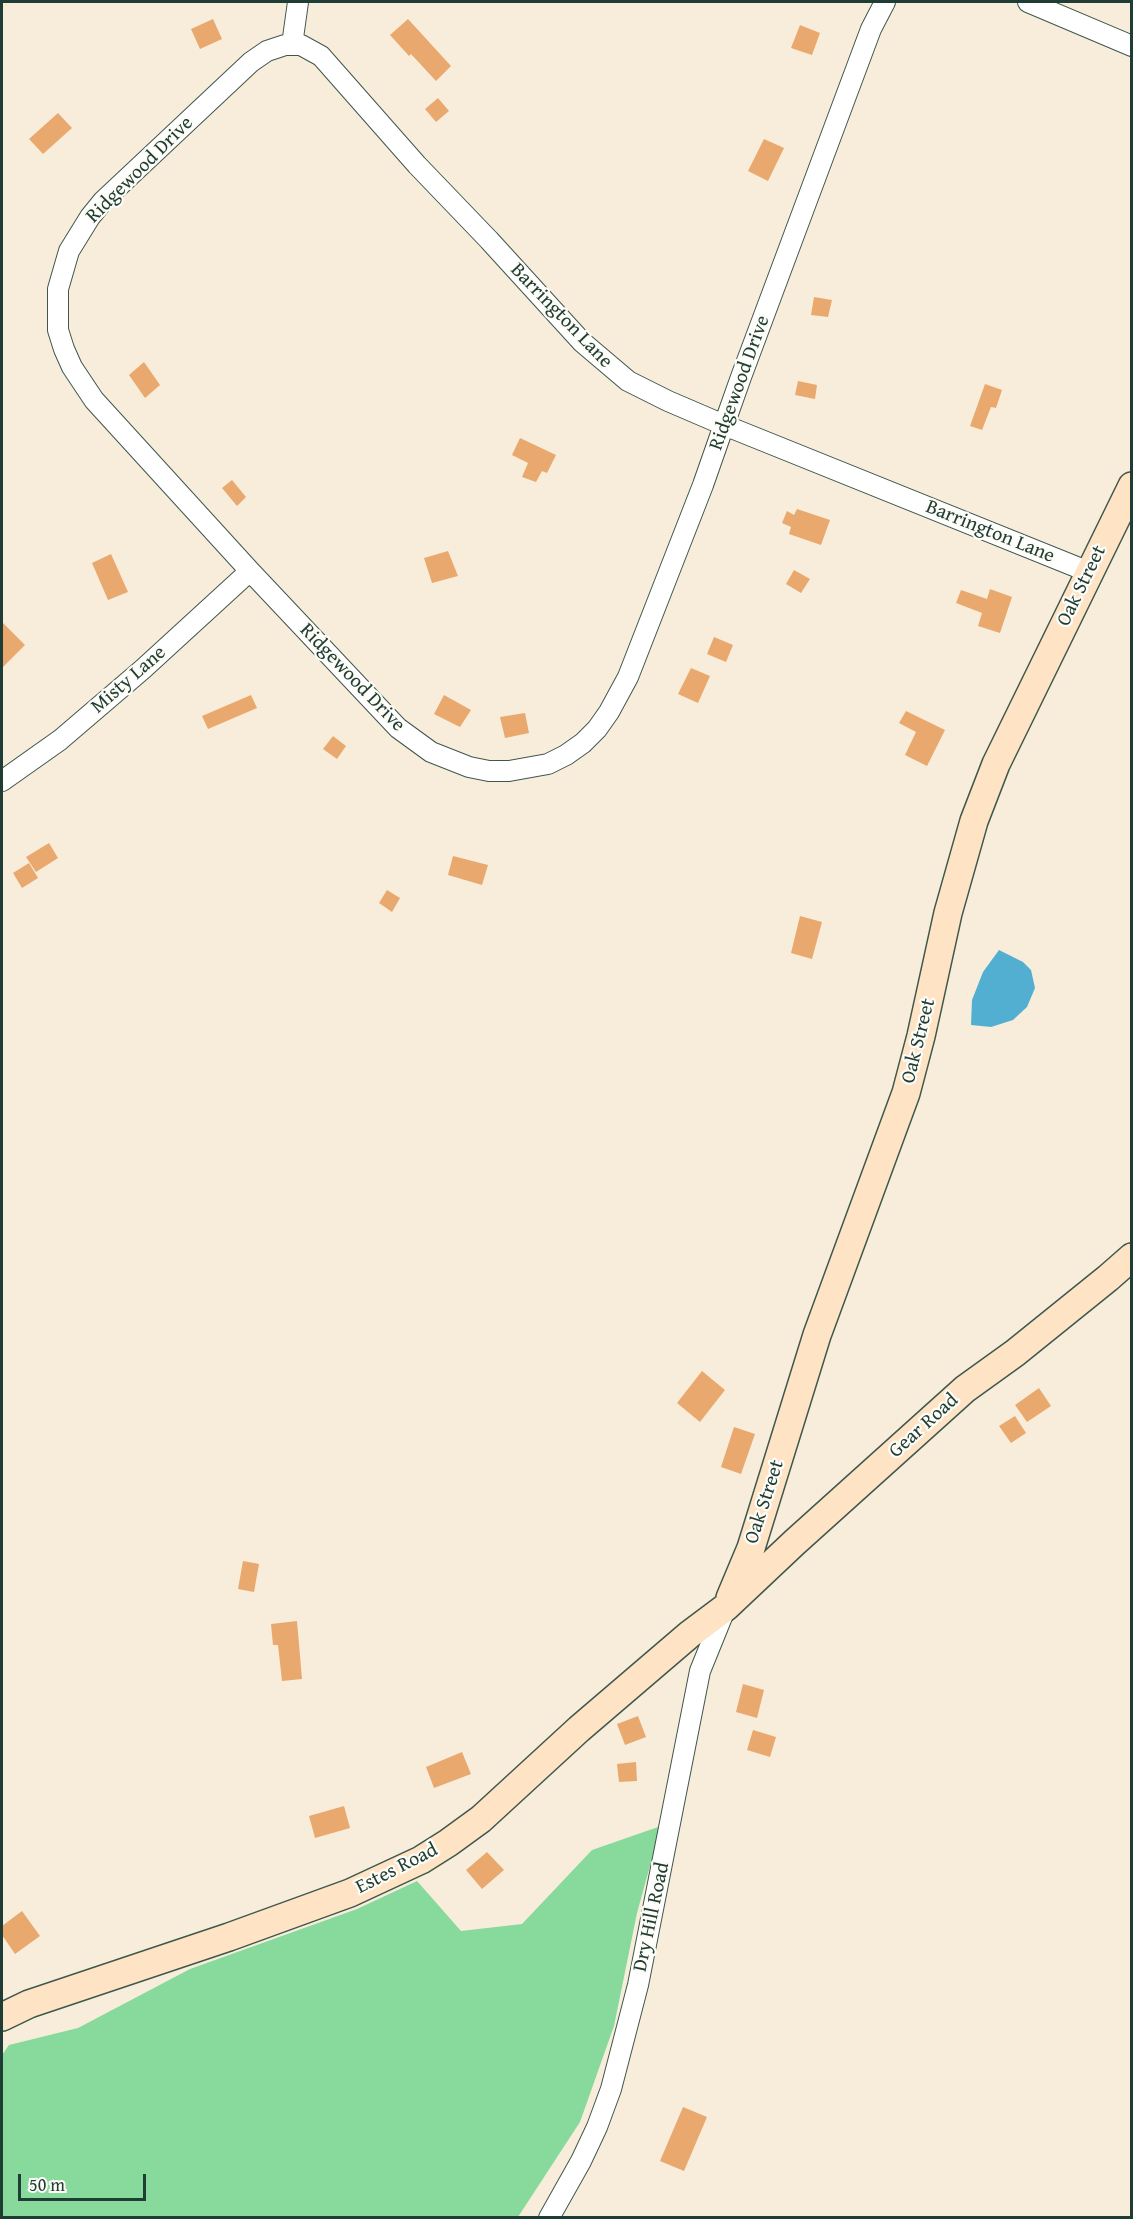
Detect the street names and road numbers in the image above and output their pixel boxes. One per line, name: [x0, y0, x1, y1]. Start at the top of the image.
street label: Ridgewood Drive: [82, 112, 198, 228]
street label: Barrington Lane: [505, 258, 617, 374]
street label: Ridgewood Drive: [705, 312, 775, 454]
street label: Barrington Lane: [922, 495, 1058, 569]
street label: Oak Street: [1052, 542, 1112, 630]
street label: Ridgewood Drive: [294, 619, 410, 737]
street label: Misty Lane: [87, 641, 171, 719]
street label: Oak Street: [897, 996, 941, 1086]
street label: Gear Road: [884, 1389, 964, 1463]
street label: Oak Street: [740, 1457, 790, 1547]
street label: Estes Road: [352, 1838, 442, 1900]
street label: Dry Hill Road: [629, 1860, 675, 1974]

